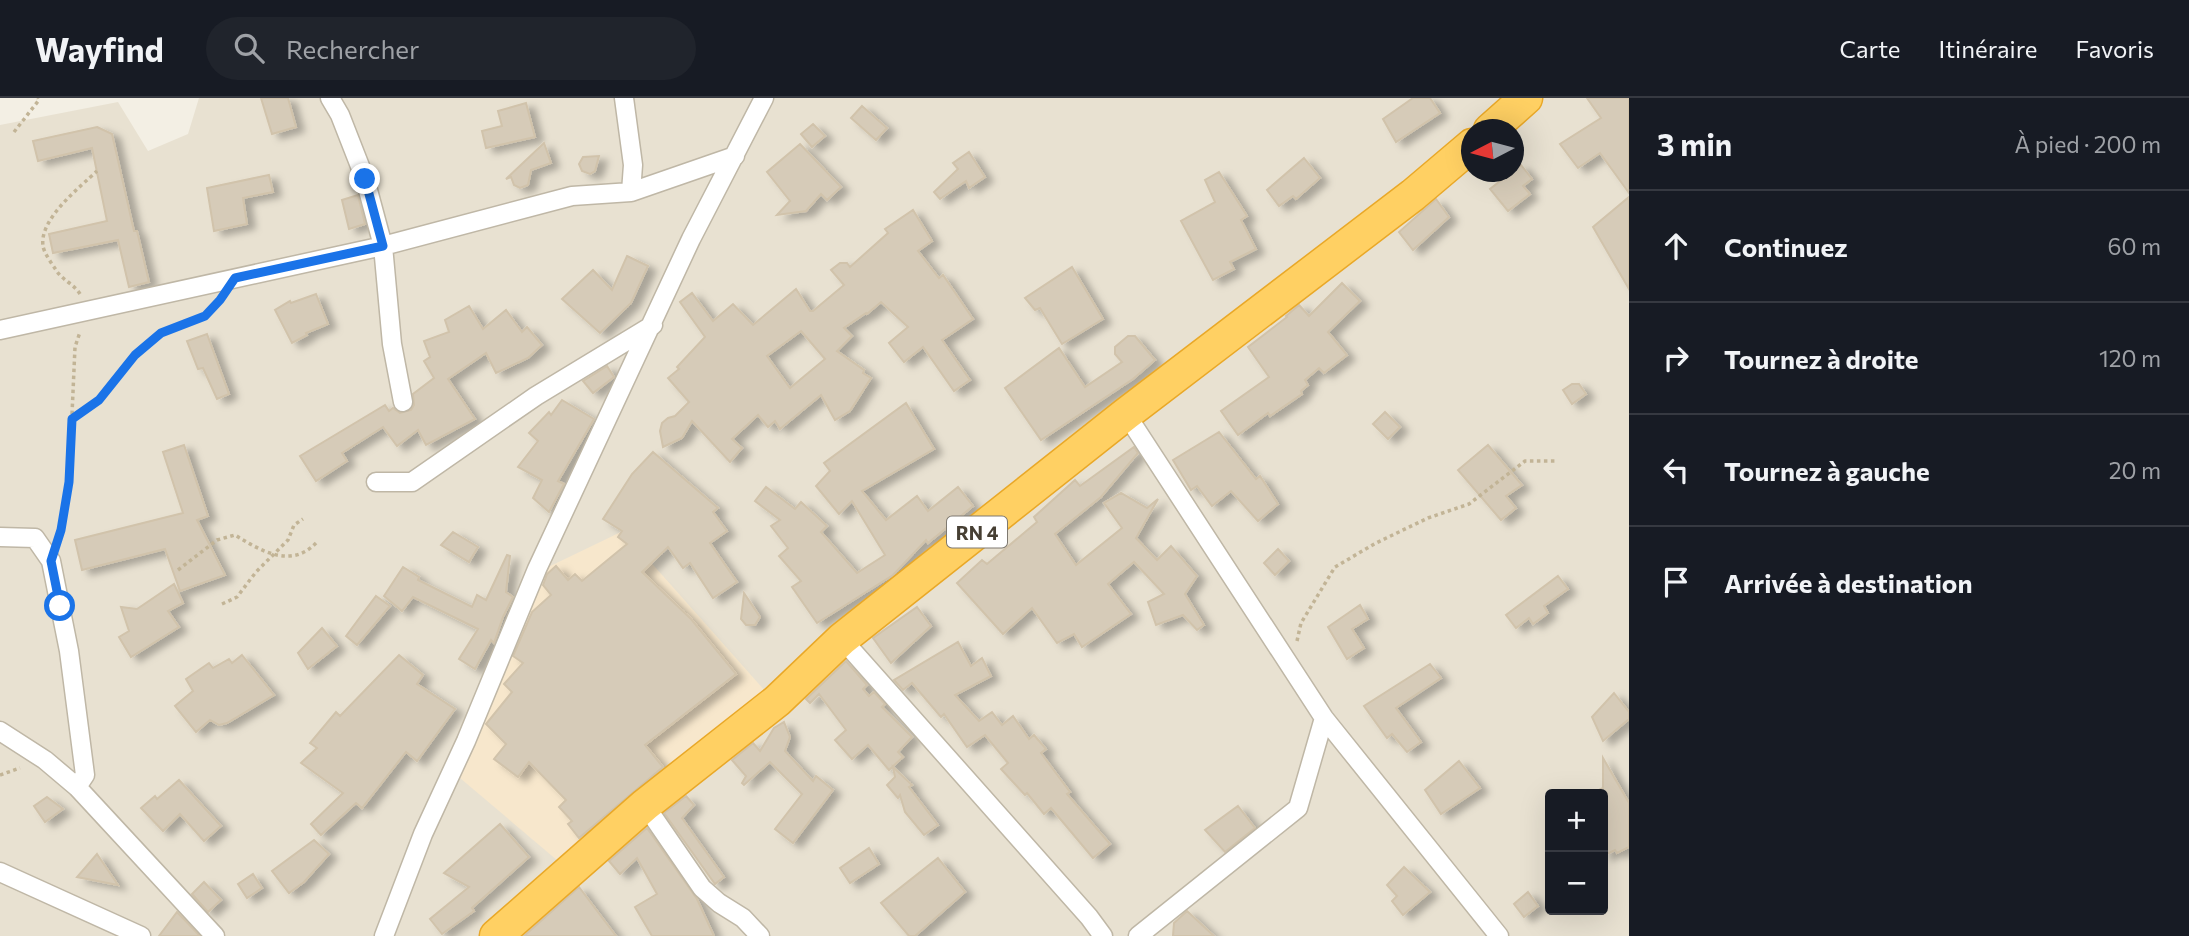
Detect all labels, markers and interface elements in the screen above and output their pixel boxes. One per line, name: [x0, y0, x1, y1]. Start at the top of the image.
search box: [206, 17, 696, 80]
text: Wayfind: [35, 28, 164, 69]
icon: search: [230, 29, 268, 67]
text: Rechercher: [286, 33, 419, 64]
text: Carte: [1840, 34, 1901, 63]
text: Itinéraire: [1939, 34, 2038, 63]
text: Favoris: [2076, 34, 2154, 63]
north arrow: [1461, 119, 1524, 182]
text: 3 min: [1657, 125, 1732, 162]
text: À pied · 200 m: [2014, 130, 2161, 158]
route end: [349, 163, 380, 194]
icon: ahead: [1657, 227, 1695, 265]
text: Continuez: [1724, 231, 1848, 262]
text: 60 m: [2108, 232, 2161, 260]
icon: right: [1657, 339, 1695, 377]
text: Tournez à droite: [1724, 343, 1919, 374]
text: 120 m: [2099, 344, 2161, 372]
icon: left: [1657, 451, 1695, 489]
text: Tournez à gauche: [1724, 455, 1930, 486]
text: 20 m: [2109, 456, 2161, 484]
road number: RN 4: [947, 516, 1007, 547]
icon: arrive: [1657, 563, 1695, 601]
text: Arrivée à destination: [1724, 567, 1972, 598]
route start: [44, 590, 75, 621]
map controls: [1545, 789, 1608, 915]
button: +: [1545, 789, 1608, 852]
button: −: [1545, 852, 1608, 915]

